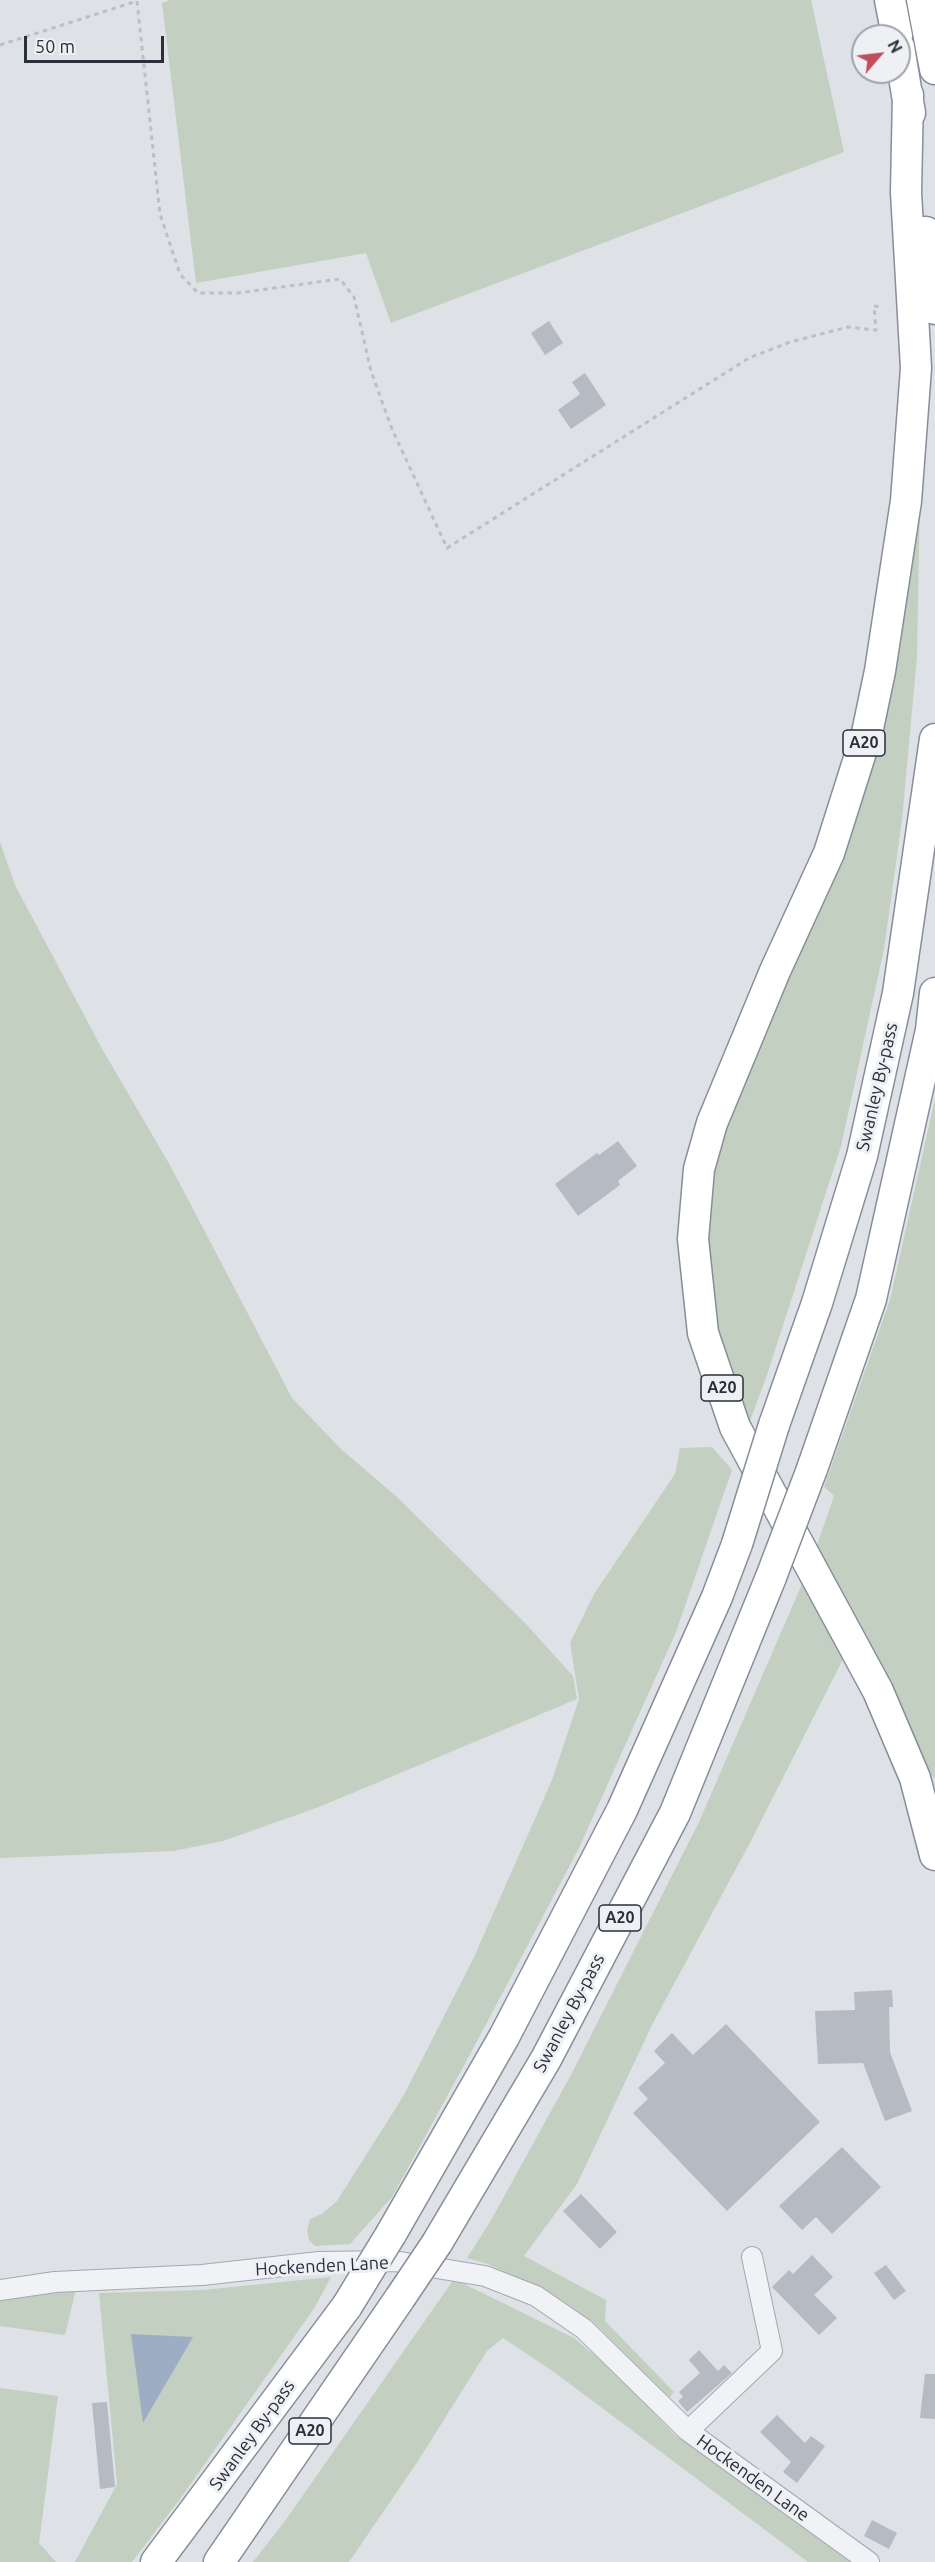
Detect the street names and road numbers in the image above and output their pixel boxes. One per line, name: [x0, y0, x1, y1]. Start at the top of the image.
road number: A20: [843, 730, 885, 756]
street label: Swanley By-pass: [852, 1021, 902, 1153]
road number: A20: [701, 1375, 743, 1401]
road number: A20: [599, 1905, 641, 1931]
street label: Swanley By-pass: [529, 1950, 609, 2076]
street label: Hockenden Lane: [255, 2252, 389, 2280]
street label: Swanley By-pass: [205, 2376, 299, 2494]
road number: A20: [289, 2418, 331, 2444]
street label: Hockenden Lane: [692, 2430, 814, 2526]

